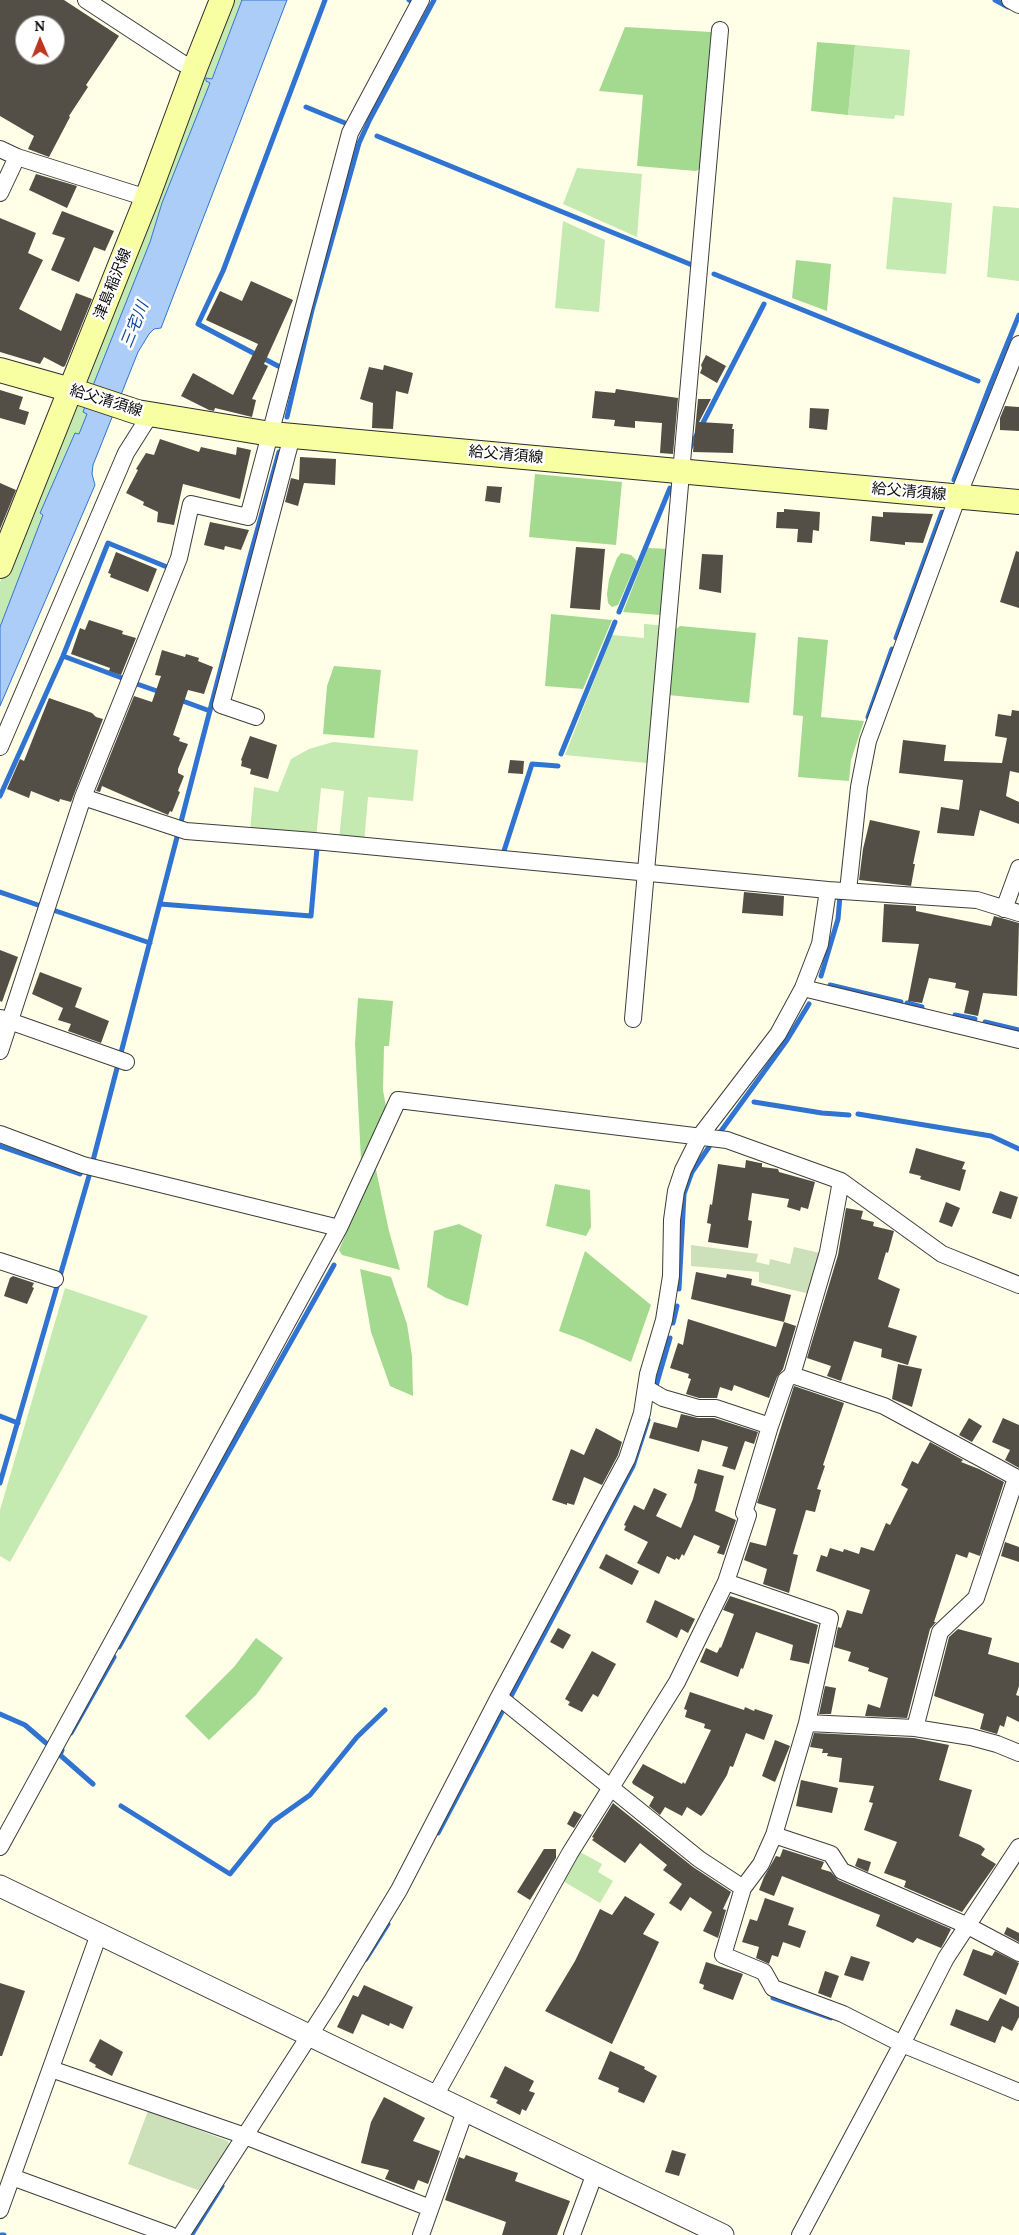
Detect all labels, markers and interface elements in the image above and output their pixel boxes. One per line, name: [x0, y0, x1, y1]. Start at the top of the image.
north arrow: [15, 15, 65, 65]
text: N: [34, 17, 45, 35]
street label: 津島稲沢線: [91, 246, 135, 322]
water label: 三宅川: [117, 299, 153, 351]
street label: 給父清須線: [68, 381, 144, 421]
street label: 給父清須線: [468, 443, 544, 467]
street label: 給父清須線: [871, 480, 947, 504]

